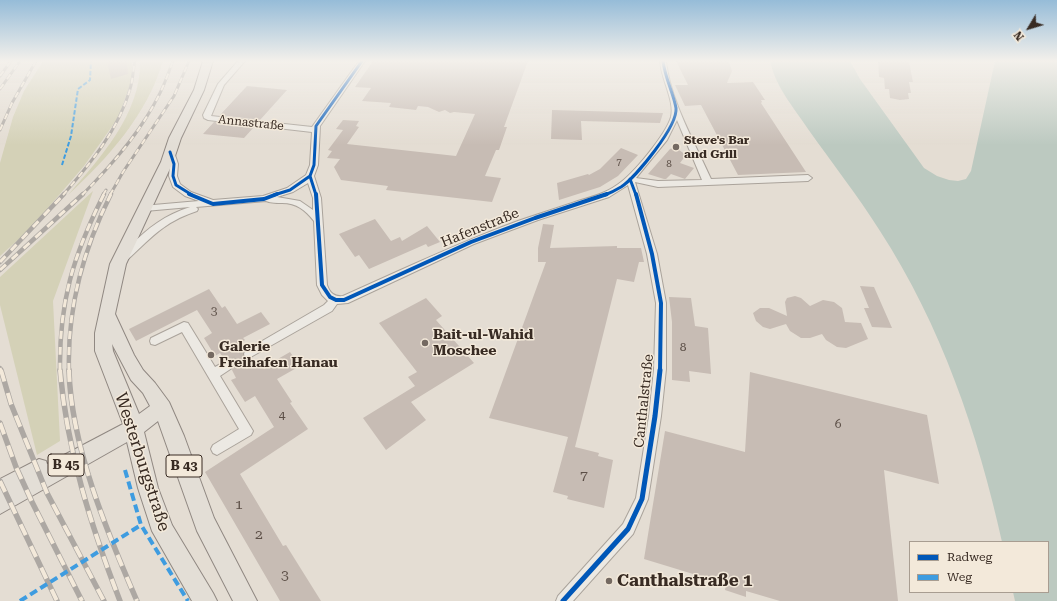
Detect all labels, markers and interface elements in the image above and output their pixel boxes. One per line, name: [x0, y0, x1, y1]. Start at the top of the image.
north arrow: [1009, 8, 1049, 48]
text: N: [1011, 28, 1027, 43]
street label: Annastraße: [217, 112, 285, 134]
place label: Steve's Bar and Grill: [684, 133, 749, 161]
marker: Steve's Bar and Grill: [671, 142, 681, 152]
house number: 7: [616, 156, 622, 168]
house number: 8: [666, 158, 672, 170]
street label: Hafenstraße: [439, 205, 521, 251]
house number: 3: [211, 304, 217, 318]
place label: Bait-ul-Wahid Moschee: [433, 327, 533, 360]
marker: Bait-ul-Wahid Moschee: [420, 338, 430, 348]
place label: Galerie Freihafen Hanau: [219, 339, 338, 372]
house number: 8: [680, 340, 686, 354]
marker: Galerie Freihafen Hanau: [206, 350, 216, 360]
street label: Canthalstraße: [631, 353, 657, 449]
street label: Westerburgstraße: [110, 390, 174, 534]
house number: 4: [279, 408, 285, 422]
house number: 6: [835, 417, 841, 431]
road number: B 45: [48, 454, 84, 476]
road number: B 43: [166, 455, 202, 477]
house number: 7: [580, 468, 588, 484]
house number: 1: [235, 497, 243, 513]
house number: 2: [255, 527, 263, 543]
legend: [909, 541, 1049, 593]
text: Radweg: [947, 550, 992, 564]
house number: 3: [281, 568, 289, 584]
text: Weg: [947, 570, 972, 584]
place label: Canthalstraße 1: [617, 571, 753, 591]
marker: Canthalstraße 1: [604, 576, 614, 586]

